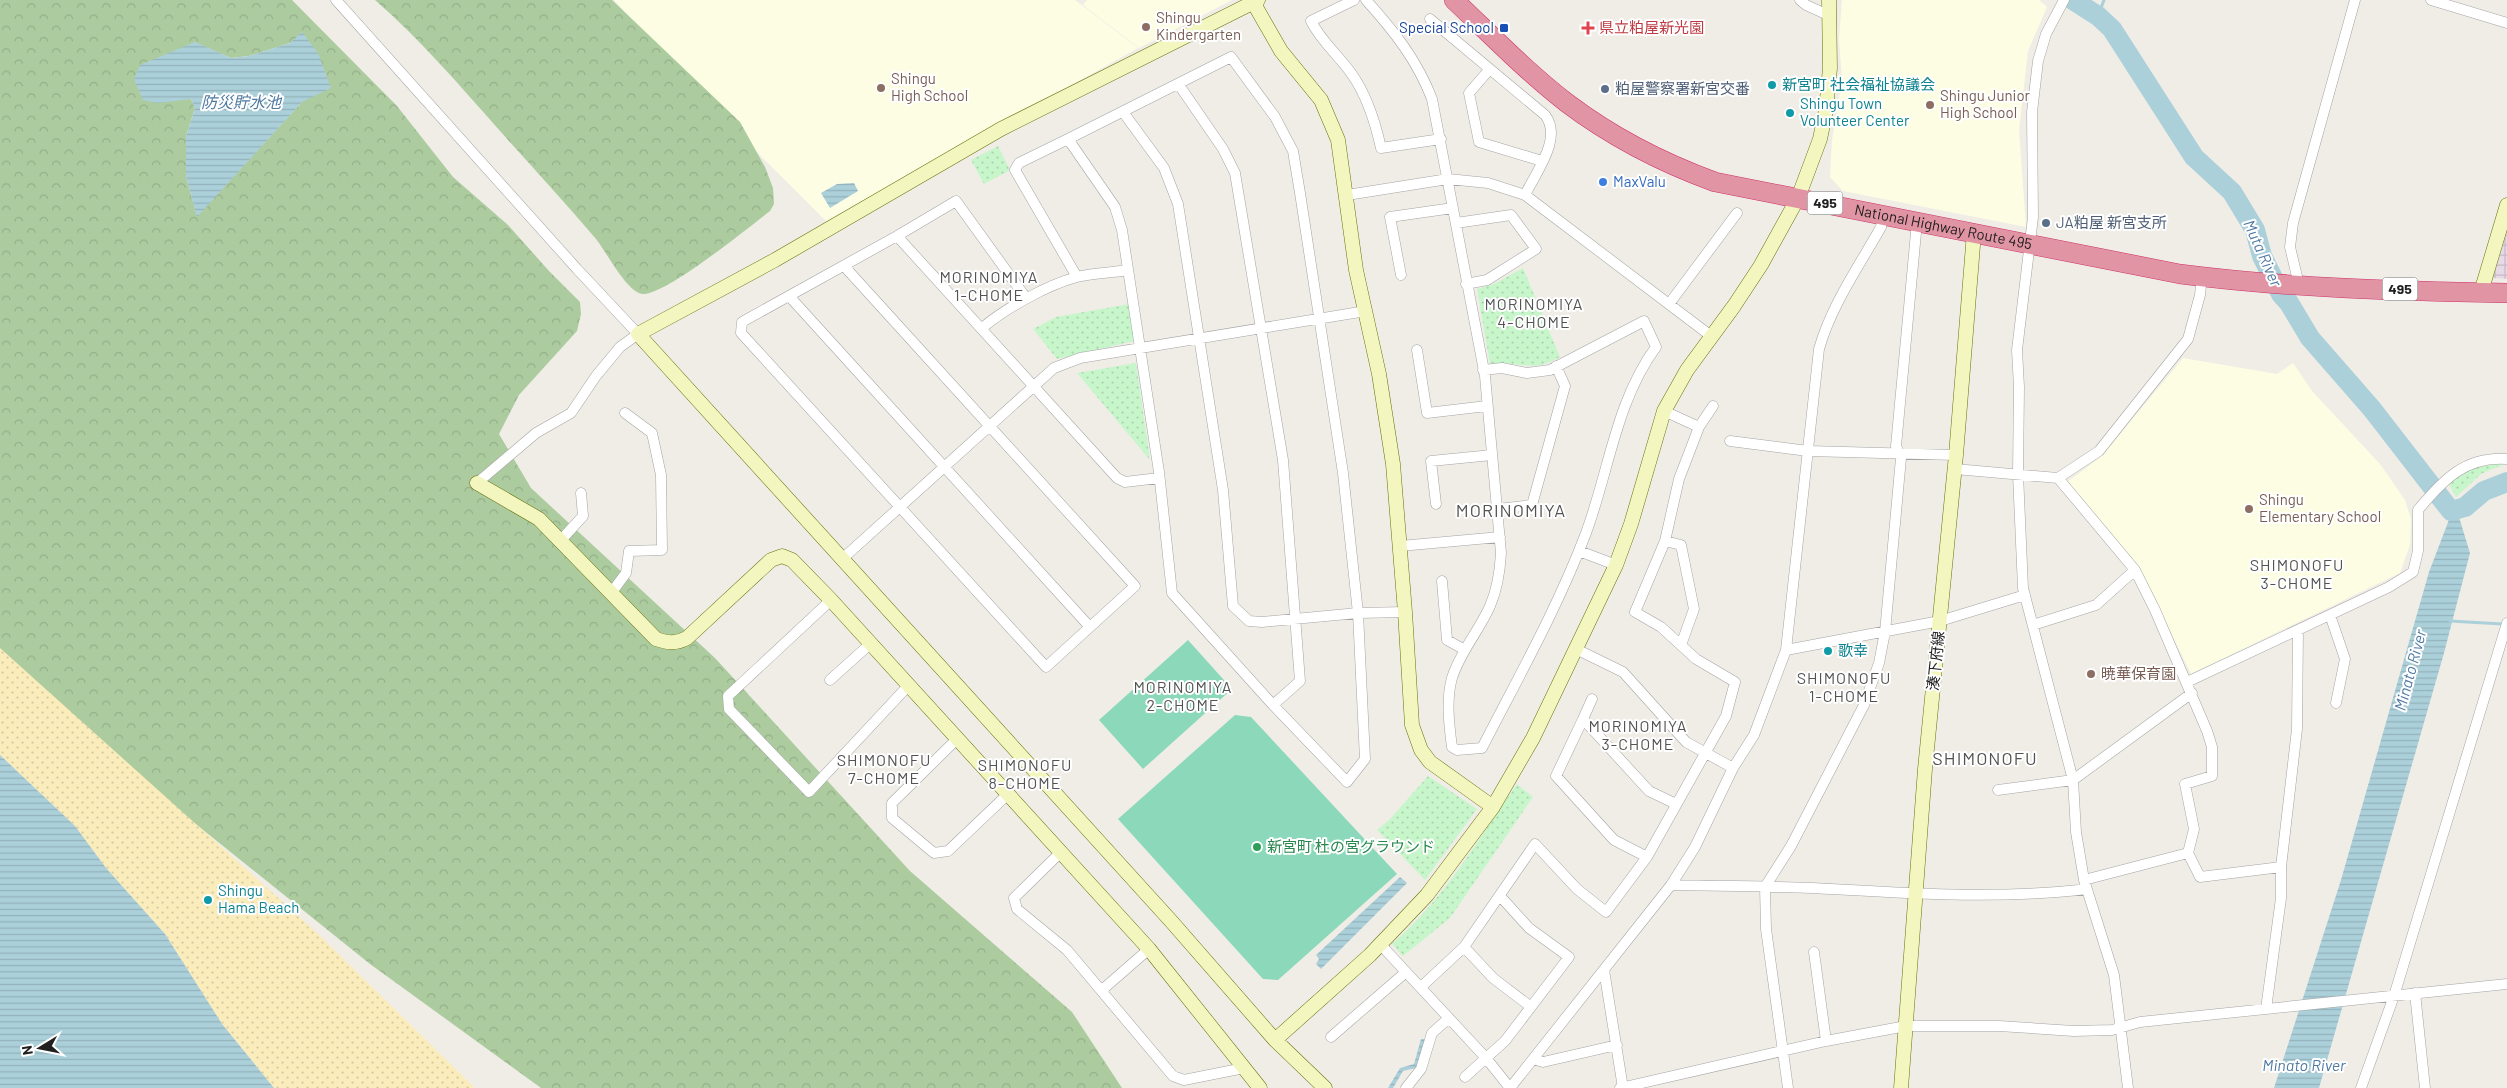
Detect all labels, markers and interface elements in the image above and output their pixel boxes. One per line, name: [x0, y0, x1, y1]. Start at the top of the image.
place label: Shingu Kindergarten: [1156, 8, 1241, 43]
place label: Special School: [1399, 18, 1494, 36]
place label: 県立粕屋新光園: [1599, 18, 1704, 36]
marker: Shingu Kindergarten: [1140, 21, 1152, 33]
marker: 県立粕屋新光園: [1581, 21, 1595, 35]
marker: Special School: [1498, 22, 1510, 34]
place label: Shingu High School: [891, 69, 968, 104]
place label: 新宮町 社会福祉協議会: [1782, 75, 1935, 93]
place label: 粕屋警察署新宮交番: [1615, 79, 1750, 97]
marker: 新宮町 社会福祉協議会: [1766, 79, 1778, 91]
marker: Shingu High School: [875, 82, 887, 94]
marker: 粕屋警察署新宮交番: [1599, 83, 1611, 95]
place label: Shingu Junior High School: [1940, 86, 2031, 121]
water label: 防災貯水池: [201, 92, 283, 111]
place label: Shingu Town Volunteer Center: [1800, 94, 1910, 129]
marker: Shingu Junior High School: [1924, 99, 1936, 111]
marker: Shingu Town Volunteer Center: [1784, 107, 1796, 119]
place label: MaxValu: [1613, 172, 1666, 190]
marker: MaxValu: [1597, 176, 1609, 188]
road number: 495: [1808, 192, 1842, 214]
street label: National Highway Route 495: [1853, 200, 2034, 253]
place label: JA粕屋 新宮支所: [2056, 213, 2167, 231]
water label: Muta River: [2240, 216, 2287, 290]
marker: JA粕屋 新宮支所: [2040, 217, 2052, 229]
district label: MORINOMIYA 1-CHOME: [939, 267, 1039, 304]
road number: 495: [2382, 278, 2418, 300]
district label: MORINOMIYA 4-CHOME: [1484, 294, 1584, 331]
place label: Shingu Elementary School: [2259, 490, 2381, 525]
district label: MORINOMIYA: [1456, 499, 1566, 521]
marker: Shingu Elementary School: [2243, 503, 2255, 515]
district label: SHIMONOFU 3-CHOME: [2250, 555, 2344, 592]
water label: Minato River: [2390, 626, 2430, 713]
street label: 湊下府線: [1923, 630, 1947, 692]
place label: 歌幸: [1838, 641, 1868, 659]
marker: 歌幸: [1822, 645, 1834, 657]
place label: 暁華保育園: [2101, 664, 2176, 682]
district label: SHIMONOFU 1-CHOME: [1797, 668, 1891, 705]
marker: 暁華保育園: [2085, 668, 2097, 680]
district label: MORINOMIYA 2-CHOME: [1133, 677, 1233, 714]
district label: MORINOMIYA 3-CHOME: [1588, 716, 1688, 753]
district label: SHIMONOFU: [1932, 747, 2038, 769]
district label: SHIMONOFU 7-CHOME: [837, 750, 931, 787]
district label: SHIMONOFU 8-CHOME: [978, 755, 1072, 792]
place label: 新宮町 杜の宮グラウンド: [1267, 837, 1435, 855]
marker: 新宮町 杜の宮グラウンド: [1251, 841, 1263, 853]
place label: Shingu Hama Beach: [218, 881, 299, 916]
marker: Shingu Hama Beach: [202, 894, 214, 906]
north arrow: [15, 1023, 65, 1073]
text: N: [18, 1044, 36, 1056]
water label: Minato River: [2262, 1055, 2347, 1074]

